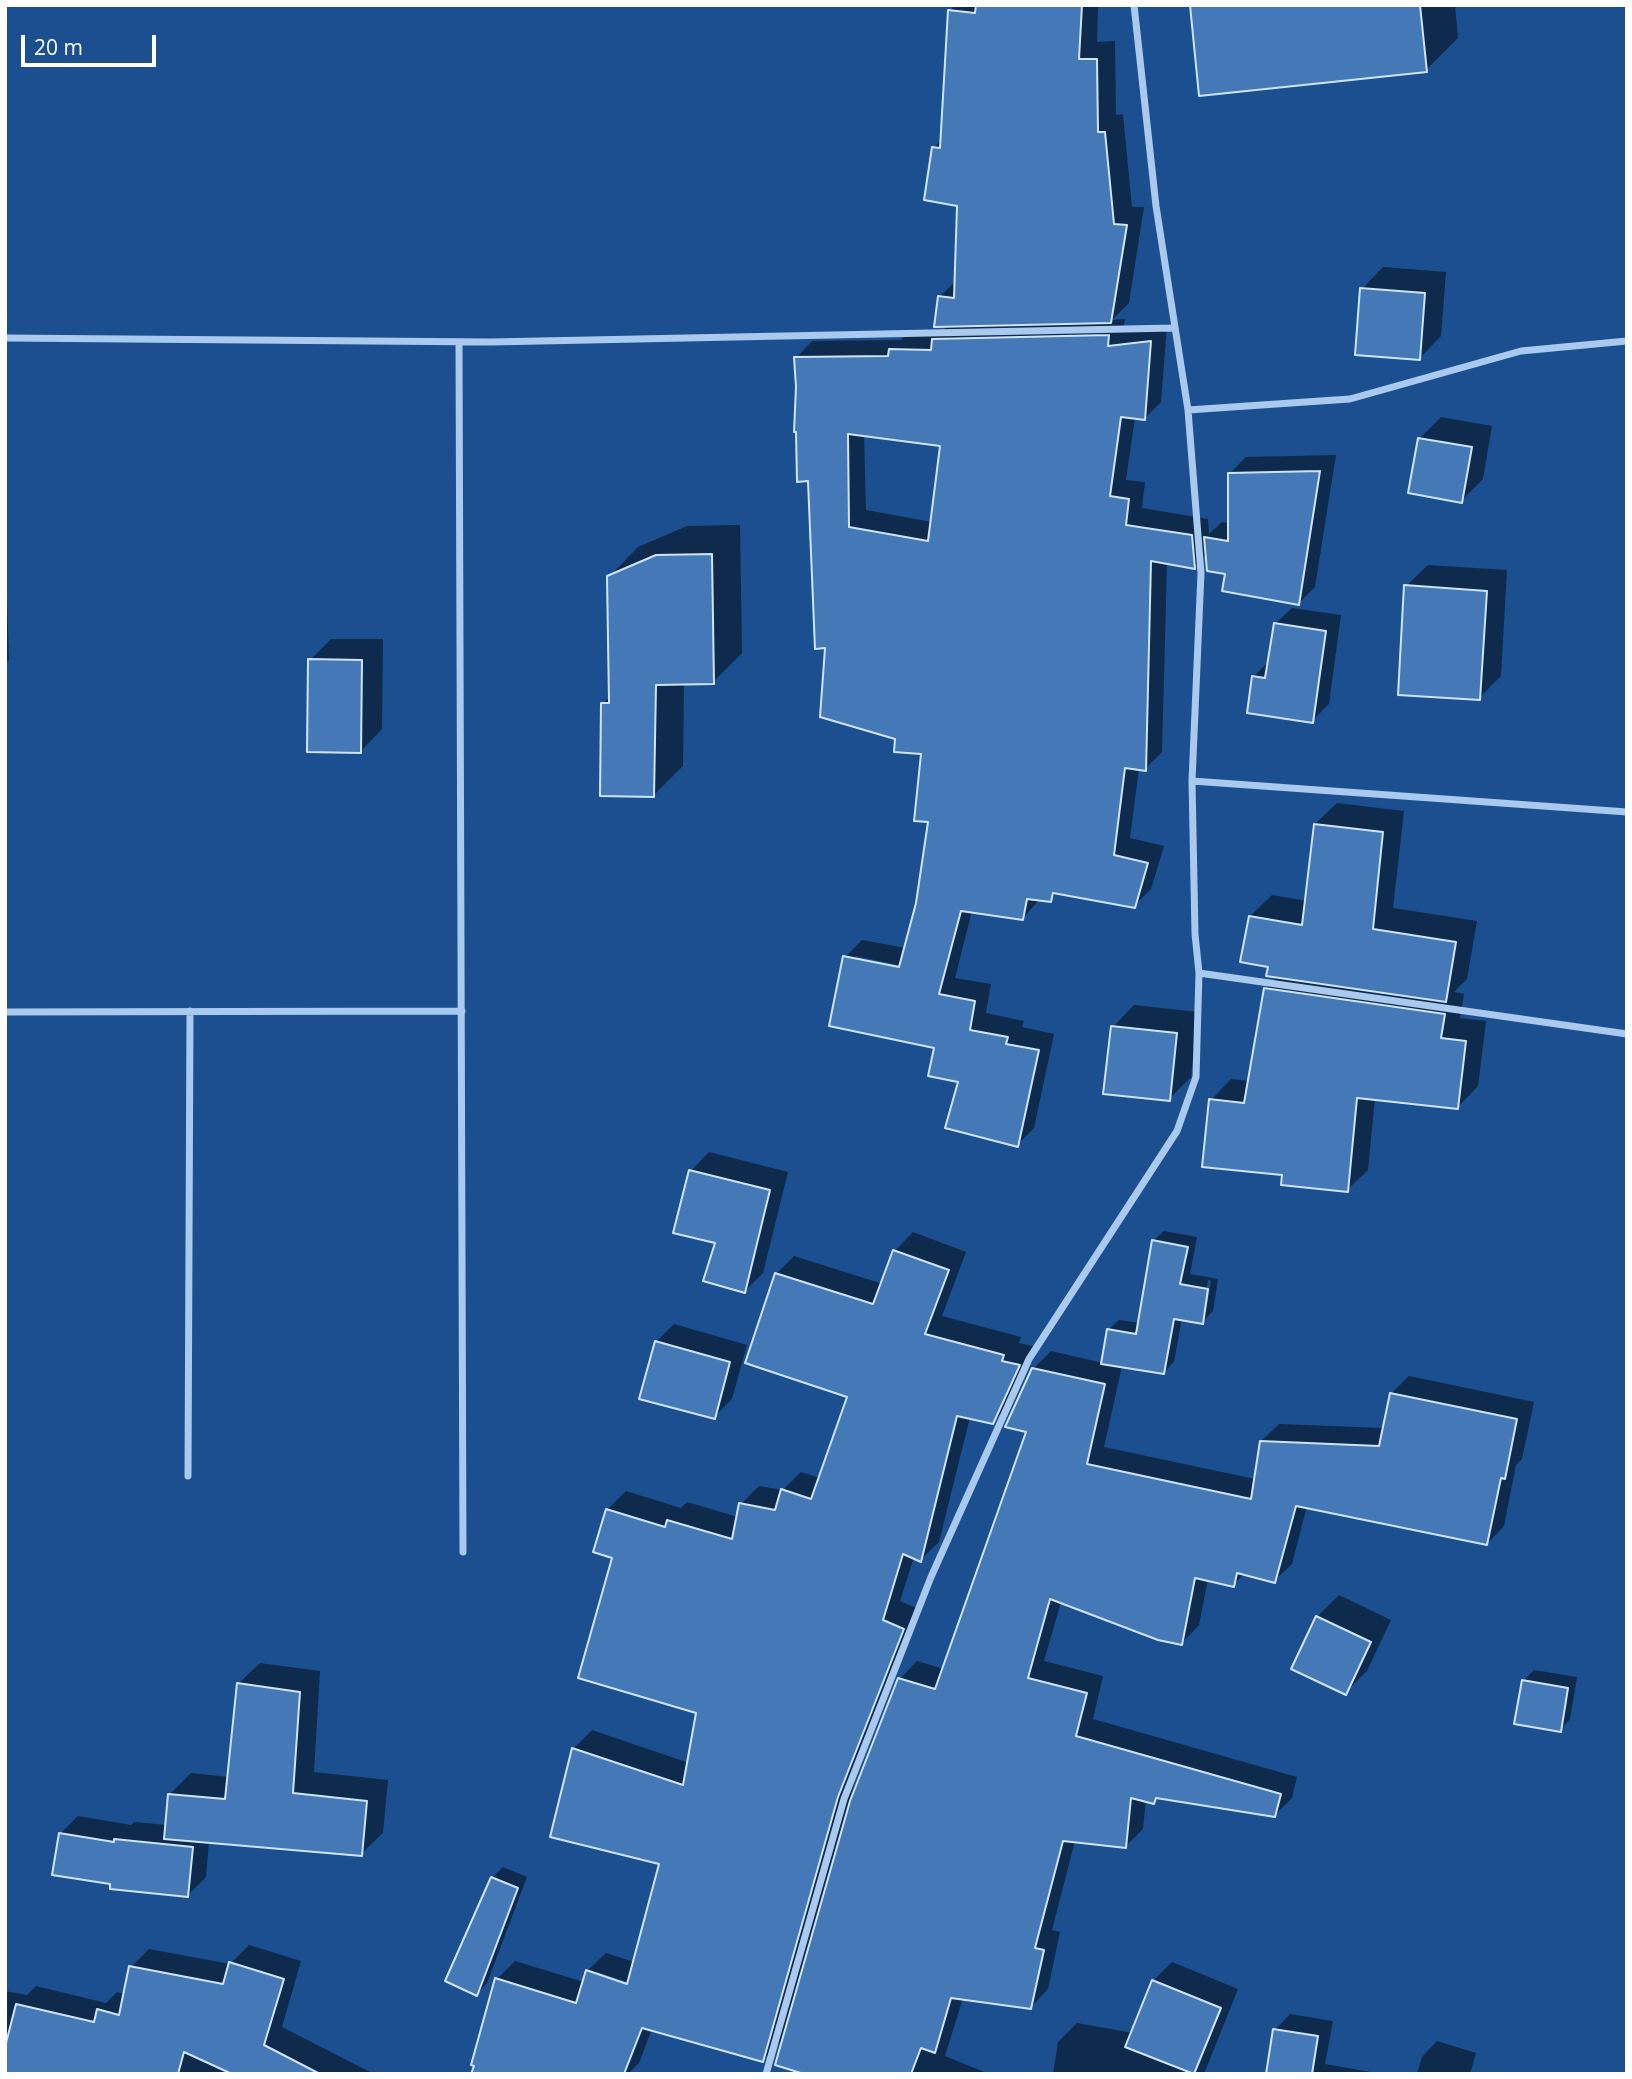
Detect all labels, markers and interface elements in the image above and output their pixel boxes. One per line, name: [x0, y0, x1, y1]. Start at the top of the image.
scale bar: [24, 21, 159, 65]
text: 20 m: [34, 33, 83, 61]

